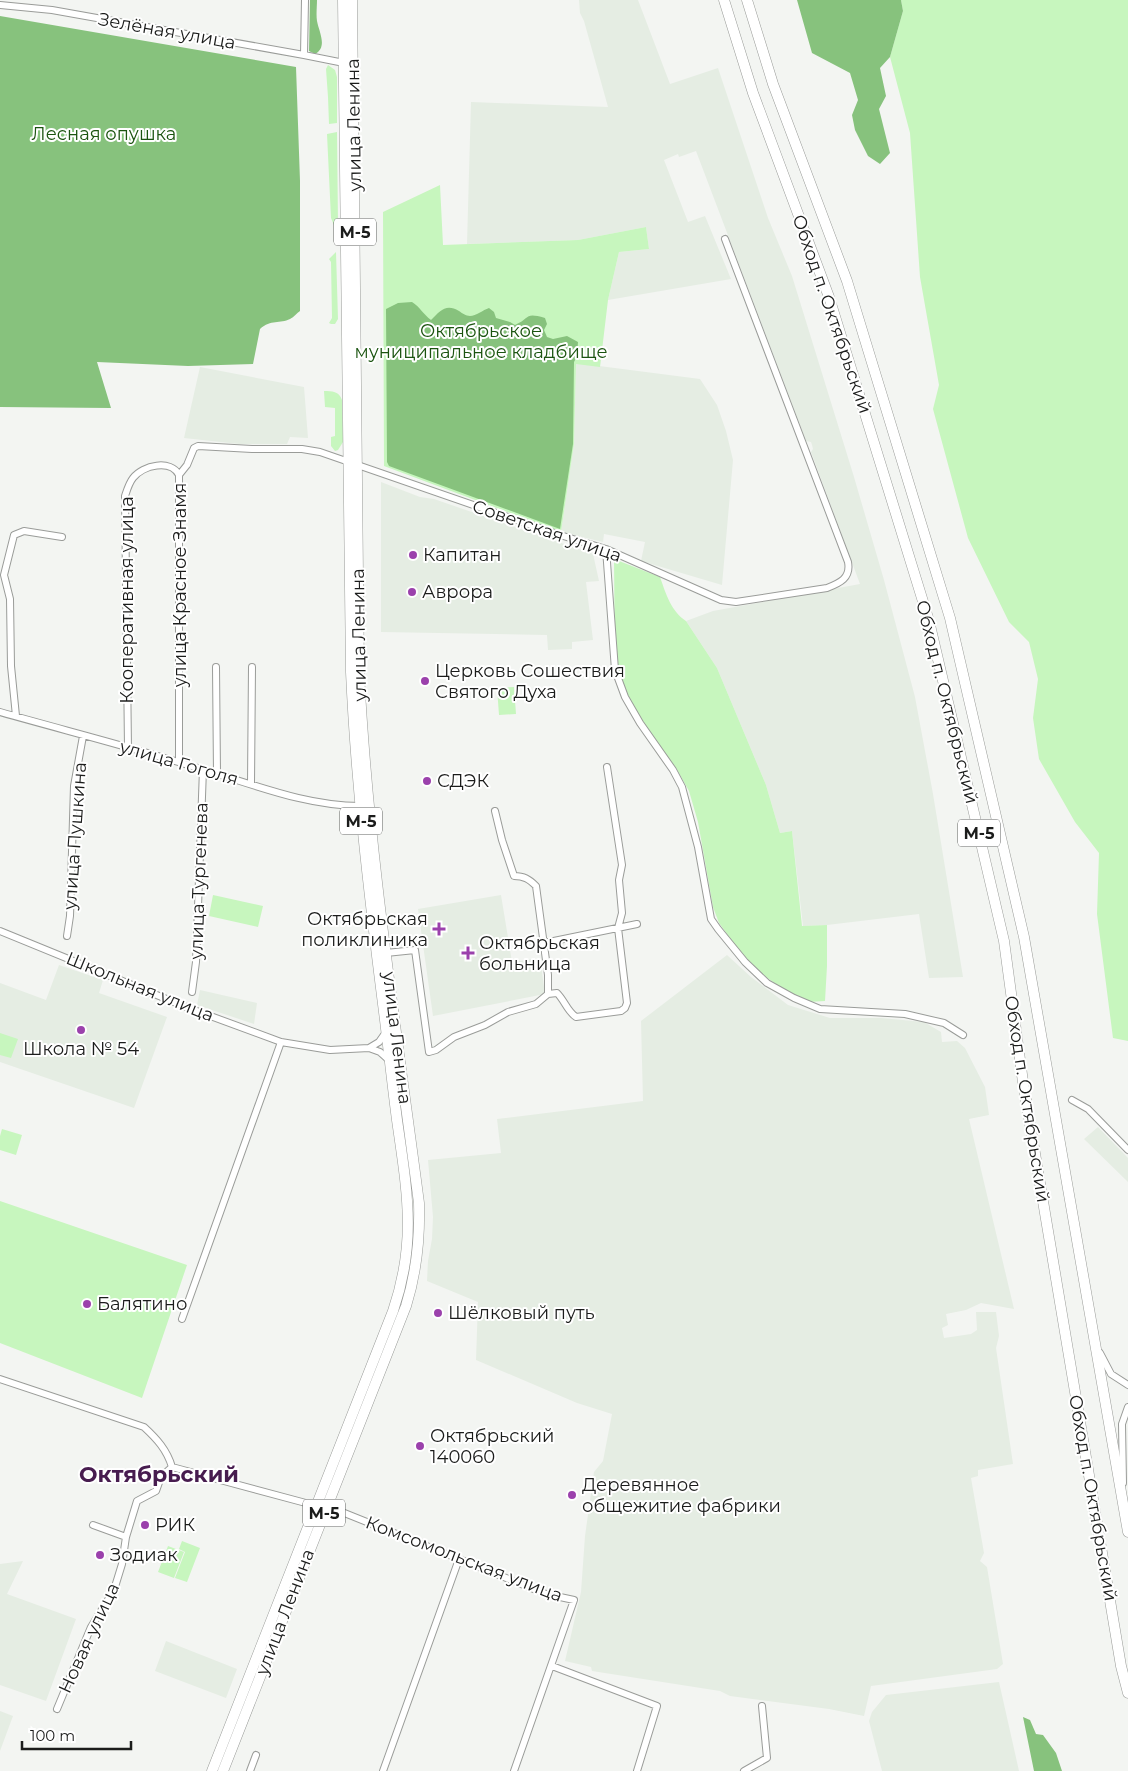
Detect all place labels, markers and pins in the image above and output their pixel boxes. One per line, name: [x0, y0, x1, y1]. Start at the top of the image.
place label: Капитан: [423, 544, 502, 566]
marker: Капитан: [407, 549, 419, 561]
place label: Аврора: [422, 581, 493, 603]
marker: Аврора: [406, 586, 418, 598]
place label: Церковь Сошествия Святого Духа: [435, 660, 625, 703]
marker: Церковь Сошествия Святого Духа: [419, 675, 431, 687]
place label: СДЭК: [437, 770, 490, 792]
marker: СДЭК: [421, 775, 433, 787]
place label: Октябрьская поликлиника: [301, 908, 428, 951]
marker: Октябрьская поликлиника: [432, 922, 446, 936]
place label: Октябрьская больница: [479, 932, 600, 975]
marker: Октябрьская больница: [461, 946, 475, 960]
marker: Школа № 54: [75, 1024, 87, 1036]
place label: Школа № 54: [23, 1038, 139, 1060]
place label: Балятино: [97, 1293, 187, 1315]
marker: Балятино: [81, 1298, 93, 1310]
place label: Шёлковый путь: [448, 1302, 595, 1324]
marker: Шёлковый путь: [432, 1307, 444, 1319]
place label: Октябрьский 140060: [430, 1425, 555, 1468]
marker: Октябрьский 140060: [414, 1440, 426, 1452]
place label: Деревянное общежитие фабрики: [582, 1474, 781, 1517]
marker: Деревянное общежитие фабрики: [566, 1489, 578, 1501]
place label: РИК: [155, 1514, 195, 1536]
marker: РИК: [139, 1519, 151, 1531]
place label: Зодиак: [110, 1544, 178, 1566]
marker: Зодиак: [94, 1549, 106, 1561]

